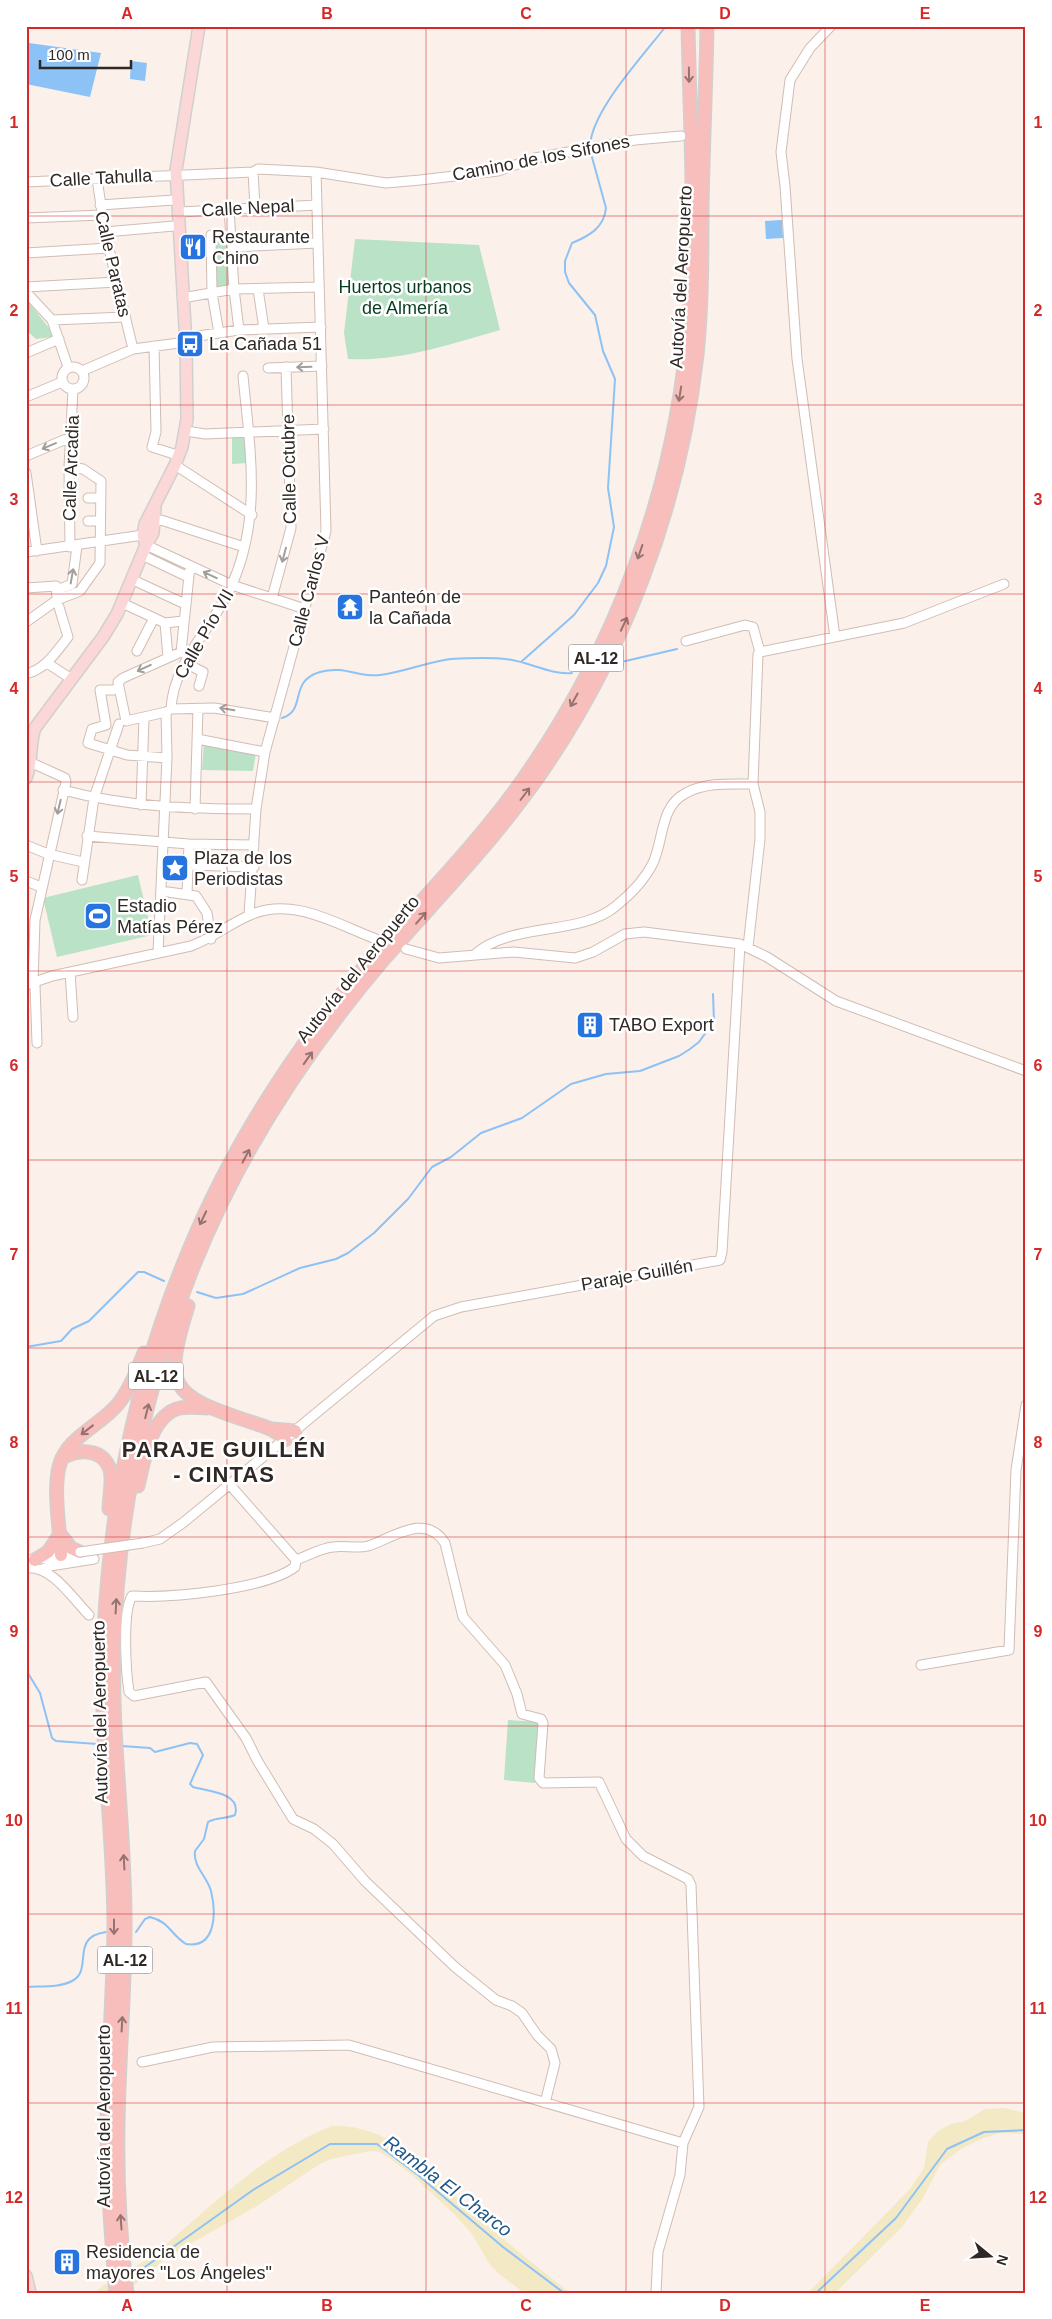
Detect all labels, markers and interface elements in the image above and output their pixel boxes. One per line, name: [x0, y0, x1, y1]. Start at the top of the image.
text: A: [121, 5, 133, 22]
text: B: [321, 5, 333, 22]
text: C: [520, 5, 532, 22]
text: D: [719, 5, 731, 22]
text: E: [920, 5, 931, 22]
scale bar: [40, 38, 131, 70]
text: 100 m: [48, 46, 90, 63]
one-way arrow: [684, 66, 694, 83]
text: 1: [10, 114, 19, 131]
text: 1: [1034, 114, 1043, 131]
street label: Camino de los Sifones: [451, 131, 631, 185]
street label: Calle Tahulla: [49, 165, 154, 191]
street label: Autovía del Aeropuerto: [666, 185, 696, 369]
street label: Calle Nepal: [201, 196, 295, 220]
street label: Calle Paratas: [91, 209, 135, 319]
place label: Restaurante Chino: [212, 227, 310, 268]
restaurant icon: Restaurante Chino: [178, 232, 208, 262]
park label: Huertos urbanos de Almería: [338, 277, 472, 318]
text: 2: [10, 302, 19, 319]
text: 2: [1034, 302, 1043, 319]
bus stop icon: La Cañada 51: [175, 329, 205, 359]
place label: La Cañada 51: [209, 334, 322, 354]
one-way arrow: [296, 362, 312, 371]
one-way arrow: [674, 386, 684, 402]
street label: Calle Arcadia: [59, 414, 83, 521]
street label: Calle Octubre: [278, 414, 300, 524]
one-way arrow: [42, 442, 57, 452]
text: 3: [10, 491, 19, 508]
text: 3: [1034, 491, 1043, 508]
street label: Calle Carlos V: [284, 533, 334, 649]
one-way arrow: [635, 543, 645, 559]
one-way arrow: [279, 546, 288, 562]
one-way arrow: [68, 569, 78, 585]
one-way arrow: [203, 570, 218, 579]
street label: Calle Pío VII: [170, 586, 238, 682]
place label: Panteón de la Cañada: [369, 587, 461, 628]
temple icon: Panteón de la Cañada: [335, 592, 365, 622]
one-way arrow: [620, 617, 630, 632]
road number: AL-12: [568, 644, 624, 671]
one-way arrow: [137, 664, 152, 673]
text: 4: [10, 680, 19, 697]
text: 4: [1034, 680, 1043, 697]
one-way arrow: [569, 692, 579, 707]
one-way arrow: [219, 704, 235, 714]
one-way arrow: [520, 788, 531, 801]
one-way arrow: [54, 798, 63, 814]
place label: Plaza de los Periodistas: [194, 848, 292, 889]
place icon: Plaza de los Periodistas: [160, 853, 190, 883]
text: 5: [10, 868, 19, 885]
text: 5: [1034, 868, 1043, 885]
street label: Autovía del Aeropuerto: [293, 892, 423, 1046]
place label: Estadio Matías Pérez: [117, 896, 223, 937]
sports icon: Estadio Matías Pérez: [83, 901, 113, 931]
one-way arrow: [415, 912, 427, 925]
building icon: TABO Export: [575, 1010, 605, 1040]
place label: TABO Export: [609, 1015, 714, 1035]
one-way arrow: [303, 1051, 313, 1065]
text: 6: [10, 1057, 19, 1074]
text: 6: [1034, 1057, 1043, 1074]
one-way arrow: [242, 1149, 251, 1164]
one-way arrow: [198, 1210, 207, 1225]
text: 7: [10, 1246, 19, 1263]
text: 7: [1034, 1246, 1043, 1263]
street label: Paraje Guillén: [580, 1255, 694, 1295]
road number: AL-12: [128, 1362, 184, 1390]
one-way arrow: [143, 1403, 152, 1419]
one-way arrow: [81, 1425, 94, 1436]
text: 8: [10, 1434, 19, 1451]
text: 8: [1034, 1434, 1043, 1451]
district label: PARAJE GUILLÉN - CINTAS: [122, 1437, 326, 1487]
one-way arrow: [111, 1598, 120, 1614]
street label: Autovía del Aeropuerto: [88, 1620, 112, 1804]
text: 9: [10, 1623, 19, 1640]
text: 9: [1034, 1623, 1043, 1640]
text: 10: [5, 1812, 23, 1829]
text: 10: [1029, 1812, 1047, 1829]
one-way arrow: [119, 1854, 128, 1870]
one-way arrow: [109, 1918, 119, 1935]
road number: AL-12: [98, 1946, 152, 1974]
text: 11: [6, 2000, 23, 2017]
text: 11: [1030, 2000, 1047, 2017]
one-way arrow: [117, 2017, 126, 2033]
street label: Autovía del Aeropuerto: [94, 2024, 114, 2208]
water label: Rambla El Charco: [380, 2131, 516, 2241]
text: 12: [5, 2189, 23, 2206]
text: 12: [1029, 2189, 1047, 2206]
one-way arrow: [117, 2214, 126, 2230]
north arrow: [964, 2232, 1014, 2282]
place label: Residencia de mayores "Los Ángeles": [86, 2242, 272, 2283]
building icon: Residencia de mayores "Los Ángeles": [52, 2247, 82, 2277]
text: N: [993, 2253, 1012, 2267]
text: A: [121, 2297, 133, 2314]
text: B: [321, 2297, 333, 2314]
text: C: [520, 2297, 532, 2314]
text: D: [719, 2297, 731, 2314]
text: E: [920, 2297, 931, 2314]

